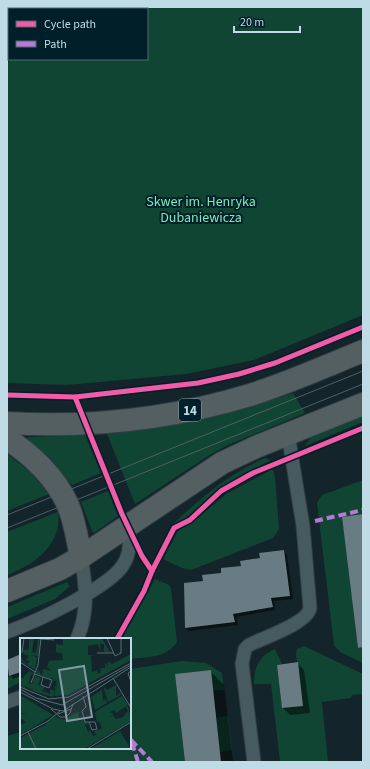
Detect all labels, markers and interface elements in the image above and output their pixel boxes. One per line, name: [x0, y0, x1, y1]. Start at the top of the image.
legend: [8, 8, 148, 60]
scale bar: [234, 8, 300, 34]
text: 20 m: [240, 14, 264, 31]
text: Cycle path: [44, 16, 96, 33]
text: Path: [44, 36, 67, 53]
park label: Skwer im. Henryka Dubaniewicza: [146, 192, 256, 228]
road number: 14: [179, 399, 201, 421]
inset map: [20, 638, 131, 749]

